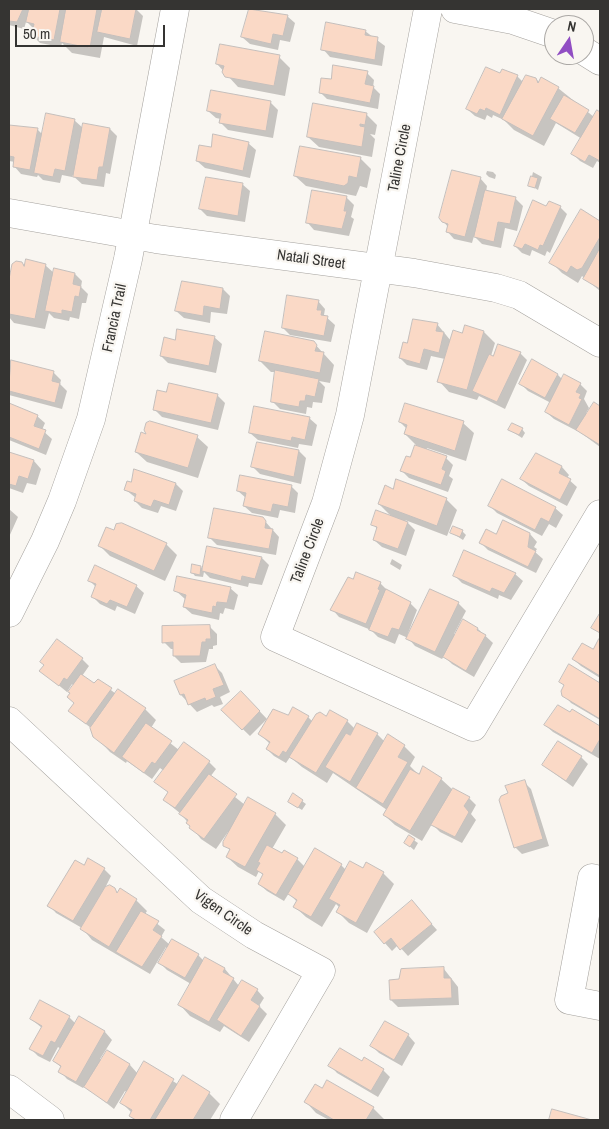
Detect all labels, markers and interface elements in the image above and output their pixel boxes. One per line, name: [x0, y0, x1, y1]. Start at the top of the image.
scale bar: [18, 15, 168, 47]
north arrow: [544, 15, 594, 65]
text: N: [566, 17, 578, 36]
text: 50 m: [23, 23, 50, 44]
street label: Taline Circle: [385, 123, 415, 193]
street label: Natali Street: [276, 246, 346, 274]
street label: Francia Trail: [99, 282, 131, 354]
street label: Taline Circle: [287, 516, 329, 586]
street label: Vigen Circle: [190, 886, 256, 940]

